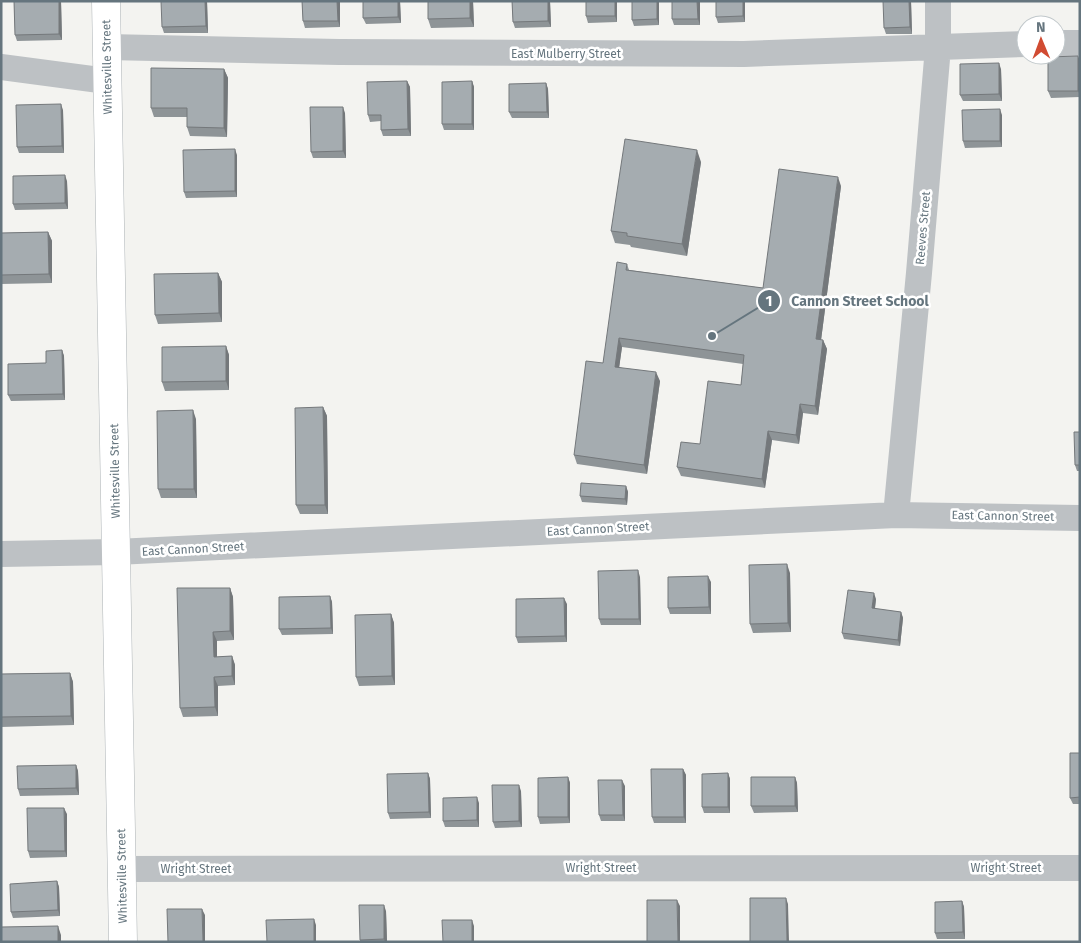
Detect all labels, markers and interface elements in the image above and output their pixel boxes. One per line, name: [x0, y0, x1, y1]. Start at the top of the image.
north arrow: [1016, 15, 1066, 65]
street label: Whitesville Street: [99, 19, 115, 115]
text: N: [1036, 19, 1046, 36]
street label: East Mulberry Street: [511, 47, 622, 61]
street label: Reeves Street: [913, 190, 933, 265]
callout: Cannon Street School: [757, 286, 939, 315]
text: 1: [766, 292, 772, 310]
text: Cannon Street School: [791, 293, 930, 310]
street label: Whitesville Street: [107, 423, 123, 519]
street label: East Cannon Street: [951, 508, 1055, 524]
street label: East Cannon Street: [546, 519, 650, 539]
street label: East Cannon Street: [141, 539, 245, 559]
street label: Whitesville Street: [114, 828, 130, 924]
street label: Wright Street: [565, 861, 637, 875]
street label: Wright Street: [970, 861, 1042, 875]
street label: Wright Street: [160, 862, 232, 876]

